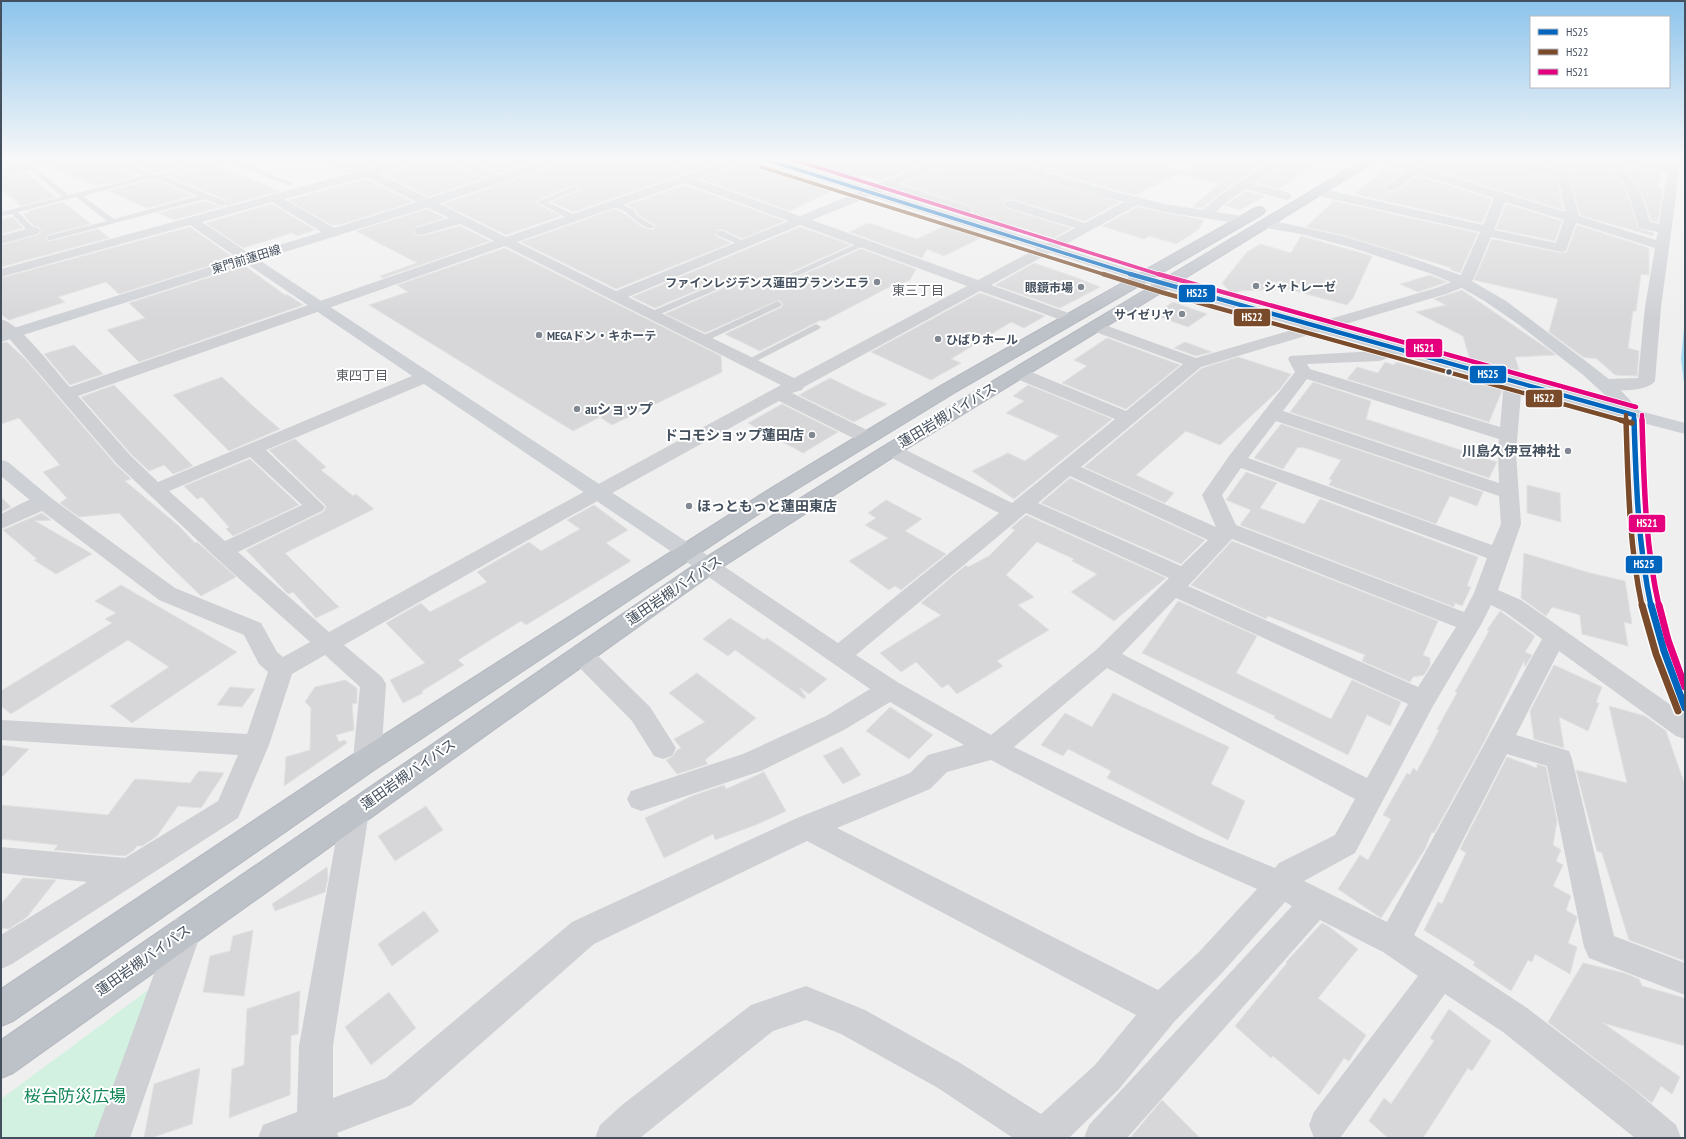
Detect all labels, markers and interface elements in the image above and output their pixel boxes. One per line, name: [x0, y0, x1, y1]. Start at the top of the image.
legend: [1530, 16, 1670, 88]
text: HS25: [1566, 24, 1588, 39]
text: HS22: [1566, 44, 1588, 59]
text: HS21: [1566, 64, 1588, 79]
street label: 東門前蓮田線: [209, 241, 283, 277]
place label: ファインレジデンス蓮田ブランシエラ: [665, 275, 869, 290]
marker: ファインレジデンス蓮田ブランシエラ: [872, 277, 882, 287]
place label: シャトレーゼ: [1264, 279, 1336, 294]
place label: 眼鏡市場: [1025, 280, 1073, 295]
marker: シャトレーゼ: [1251, 281, 1261, 291]
district label: 東三丁目: [892, 282, 944, 299]
marker: 眼鏡市場: [1076, 282, 1086, 292]
line badge: HS25: [1178, 284, 1216, 303]
text: HS25: [1186, 286, 1208, 300]
place label: サイゼリヤ: [1114, 307, 1174, 322]
line badge: HS22: [1233, 308, 1271, 327]
marker: サイゼリヤ: [1177, 309, 1187, 319]
text: HS22: [1241, 310, 1263, 324]
place label: MEGAドン・キホーテ: [547, 328, 656, 343]
marker: MEGAドン・キホーテ: [534, 330, 544, 340]
place label: ひばりホール: [946, 332, 1018, 347]
marker: ひばりホール: [933, 334, 943, 344]
line badge: HS21: [1405, 338, 1443, 358]
text: HS21: [1413, 341, 1435, 355]
line badge: HS25: [1469, 365, 1507, 384]
district label: 東四丁目: [336, 367, 388, 384]
unlabelled marker: [1444, 367, 1454, 377]
text: HS25: [1477, 367, 1499, 381]
street label: 蓮田岩槻バイパス: [894, 379, 1000, 451]
line badge: HS22: [1525, 389, 1563, 408]
text: HS22: [1533, 391, 1555, 405]
place label: auショップ: [585, 400, 653, 418]
marker: auショップ: [572, 404, 582, 414]
place label: ドコモショップ蓮田店: [664, 426, 804, 444]
marker: ドコモショップ蓮田店: [807, 430, 817, 440]
place label: 川島久伊豆神社: [1462, 442, 1560, 460]
marker: 川島久伊豆神社: [1563, 446, 1573, 456]
place label: ほっともっと蓮田東店: [697, 497, 837, 515]
marker: ほっともっと蓮田東店: [684, 501, 694, 511]
line badge: HS21: [1628, 514, 1666, 533]
text: HS21: [1636, 516, 1658, 530]
street label: 蓮田岩槻バイパス: [623, 551, 725, 629]
line badge: HS25: [1625, 555, 1663, 574]
text: HS25: [1633, 557, 1655, 571]
street label: 蓮田岩槻バイパス: [357, 735, 459, 813]
street label: 蓮田岩槻バイパス: [92, 921, 194, 999]
park label: 桜台防災広場: [24, 1085, 126, 1107]

